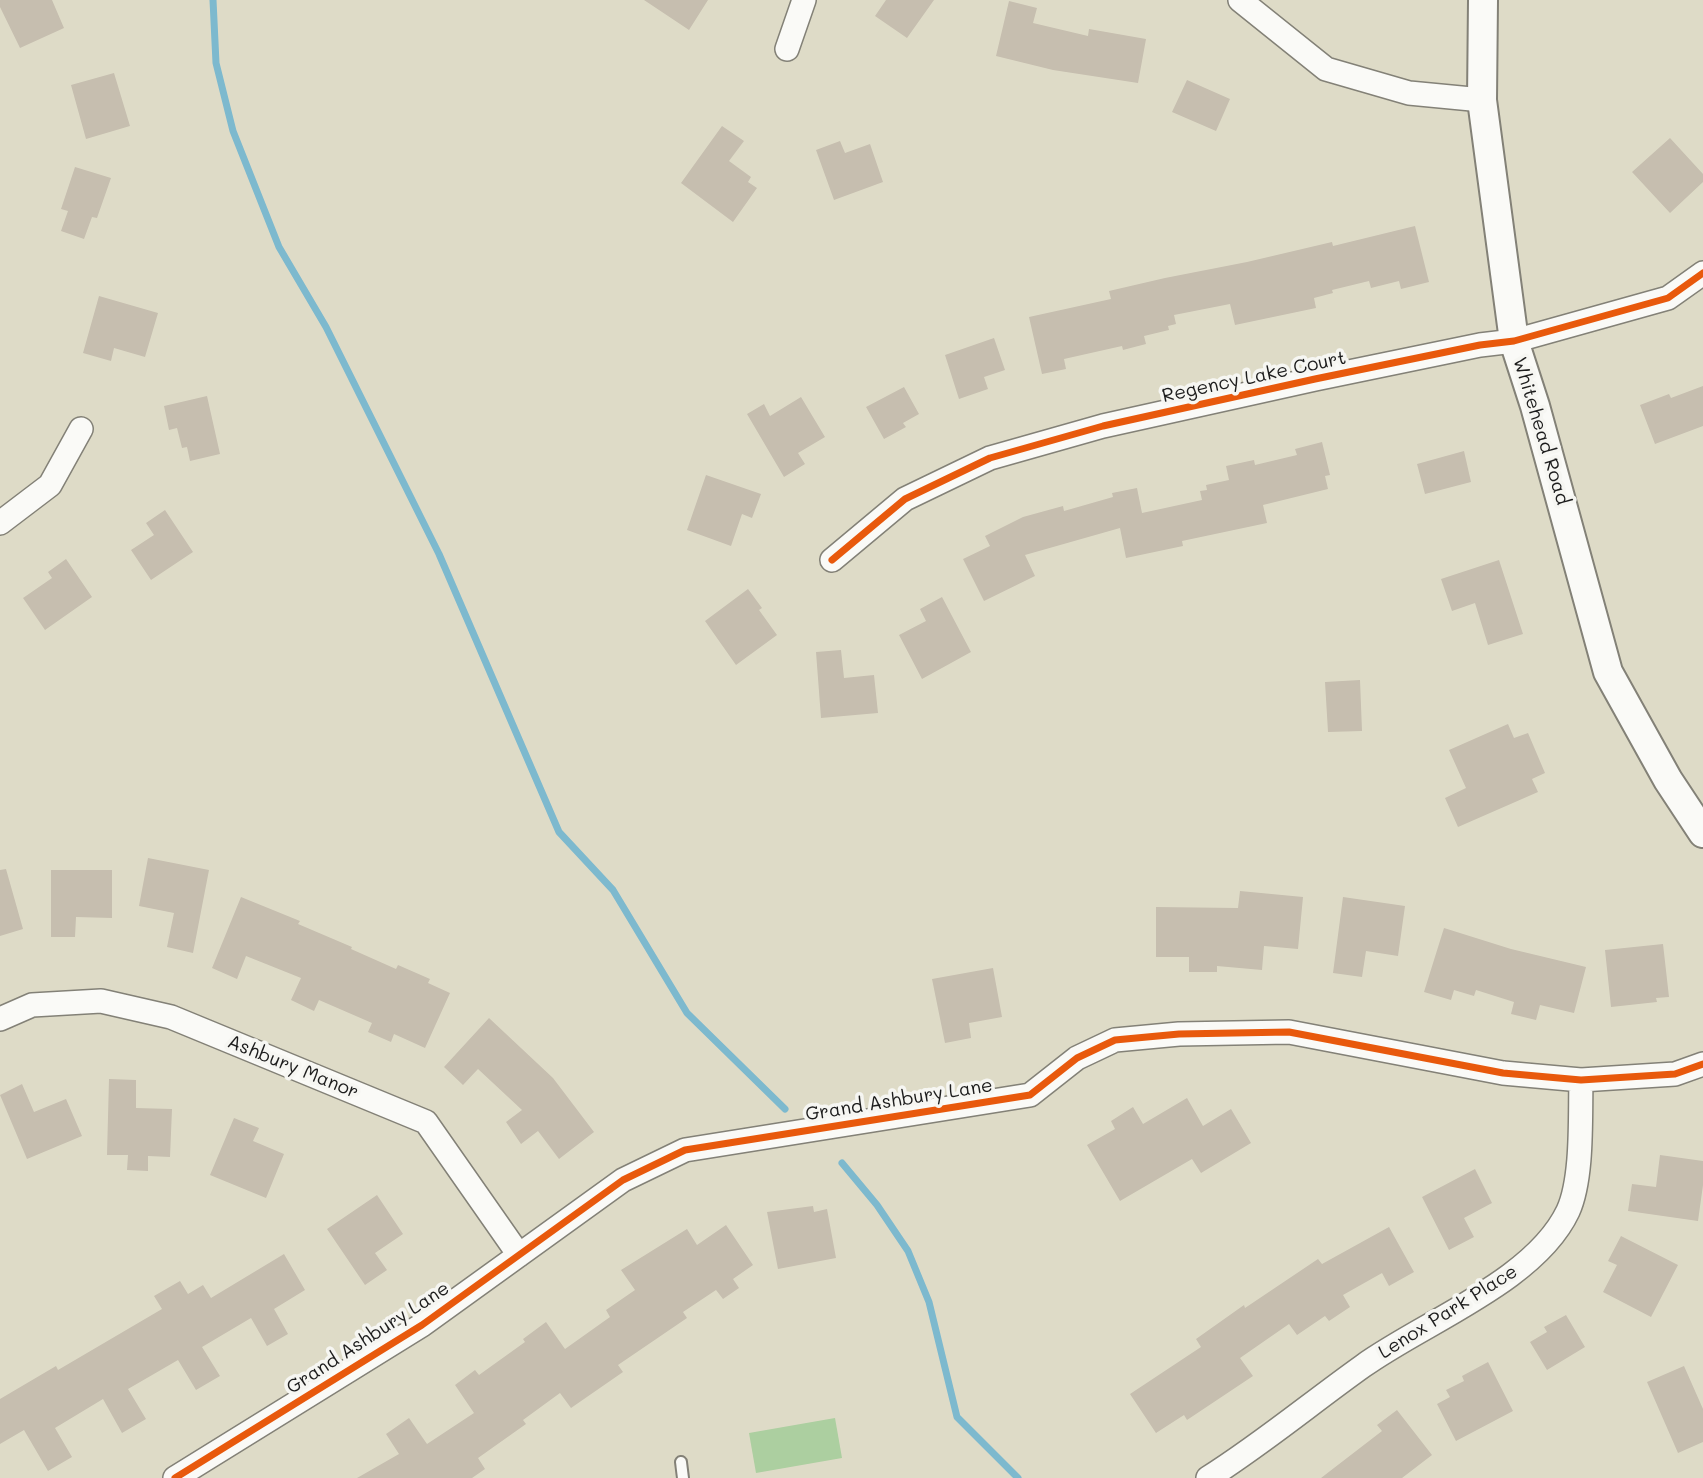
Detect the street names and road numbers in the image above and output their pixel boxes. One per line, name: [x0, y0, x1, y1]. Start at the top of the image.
street label: Regency Lake Court: [1160, 346, 1348, 408]
street label: Whitehead Road: [1508, 354, 1574, 508]
street label: Ashbury Manor: [224, 1030, 362, 1104]
street label: Grand Ashbury Lane: [804, 1074, 994, 1126]
street label: Lenox Park Place: [1374, 1260, 1522, 1364]
street label: Grand Ashbury Lane: [282, 1277, 454, 1399]

